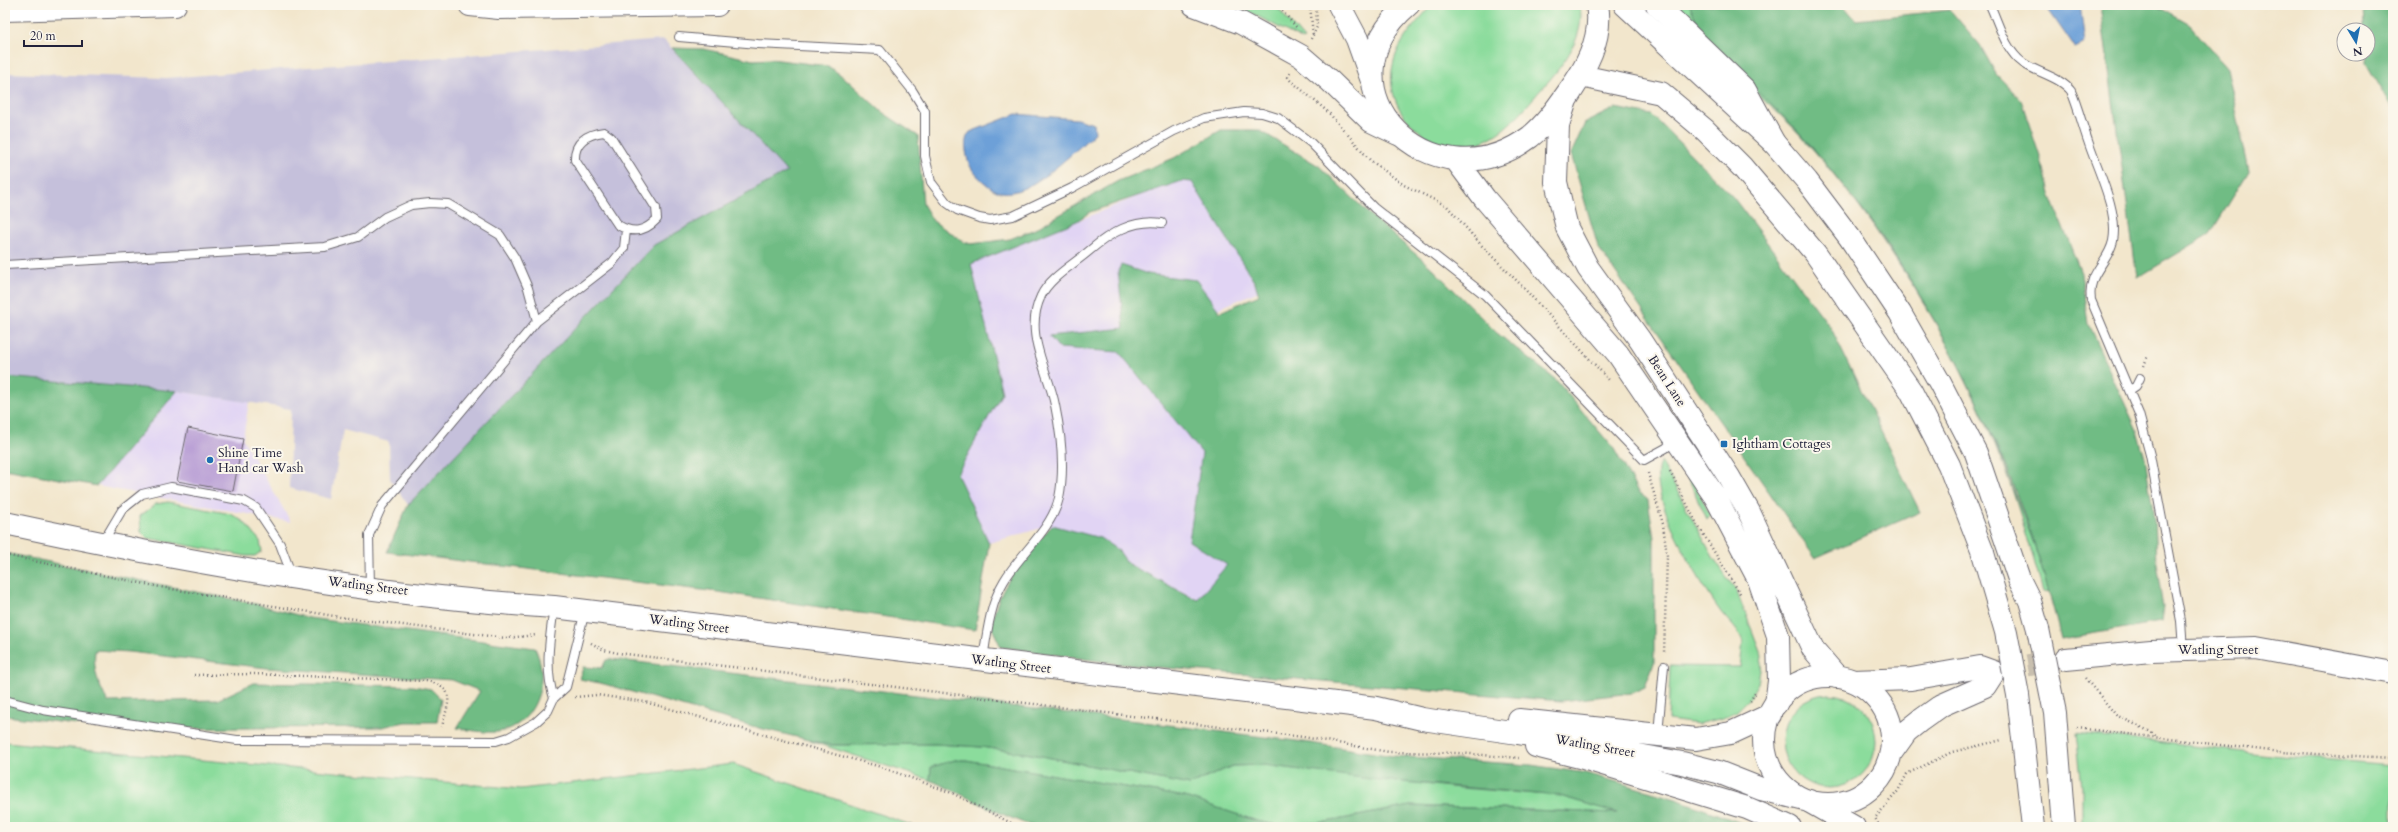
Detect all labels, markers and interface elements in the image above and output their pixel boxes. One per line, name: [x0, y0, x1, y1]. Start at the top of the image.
scale bar: [24, 22, 82, 48]
north arrow: [2336, 22, 2376, 62]
text: 20 m: [30, 28, 57, 44]
text: N: [2351, 43, 2364, 60]
street label: Bean Lane: [1644, 352, 1690, 410]
place label: Ightham Cottages: [1732, 435, 1831, 453]
marker: Ightham Cottages: [1719, 439, 1729, 449]
place label: Shine Time Hand car Wash: [218, 444, 304, 477]
marker: Shine Time Hand car Wash: [205, 455, 215, 465]
street label: Watling Street: [326, 572, 409, 600]
street label: Watling Street: [647, 610, 730, 638]
street label: Watling Street: [2177, 641, 2258, 659]
street label: Watling Street: [969, 650, 1052, 678]
street label: Watling Street: [1553, 730, 1636, 762]

